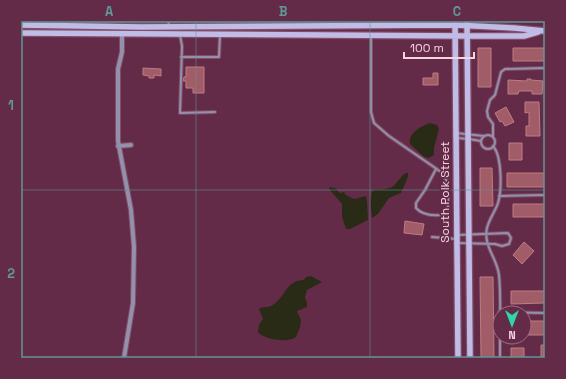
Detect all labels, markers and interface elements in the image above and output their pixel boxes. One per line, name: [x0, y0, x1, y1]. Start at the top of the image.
text: A: [105, 3, 114, 20]
text: B: [279, 3, 288, 20]
text: C: [453, 3, 461, 20]
scale bar: [404, 34, 474, 60]
text: 100 m: [410, 40, 444, 56]
text: 1: [8, 97, 14, 114]
street label: South Polk Street: [437, 141, 453, 243]
text: 2: [7, 265, 15, 282]
north arrow: [492, 305, 532, 345]
text: N: [508, 328, 516, 342]

